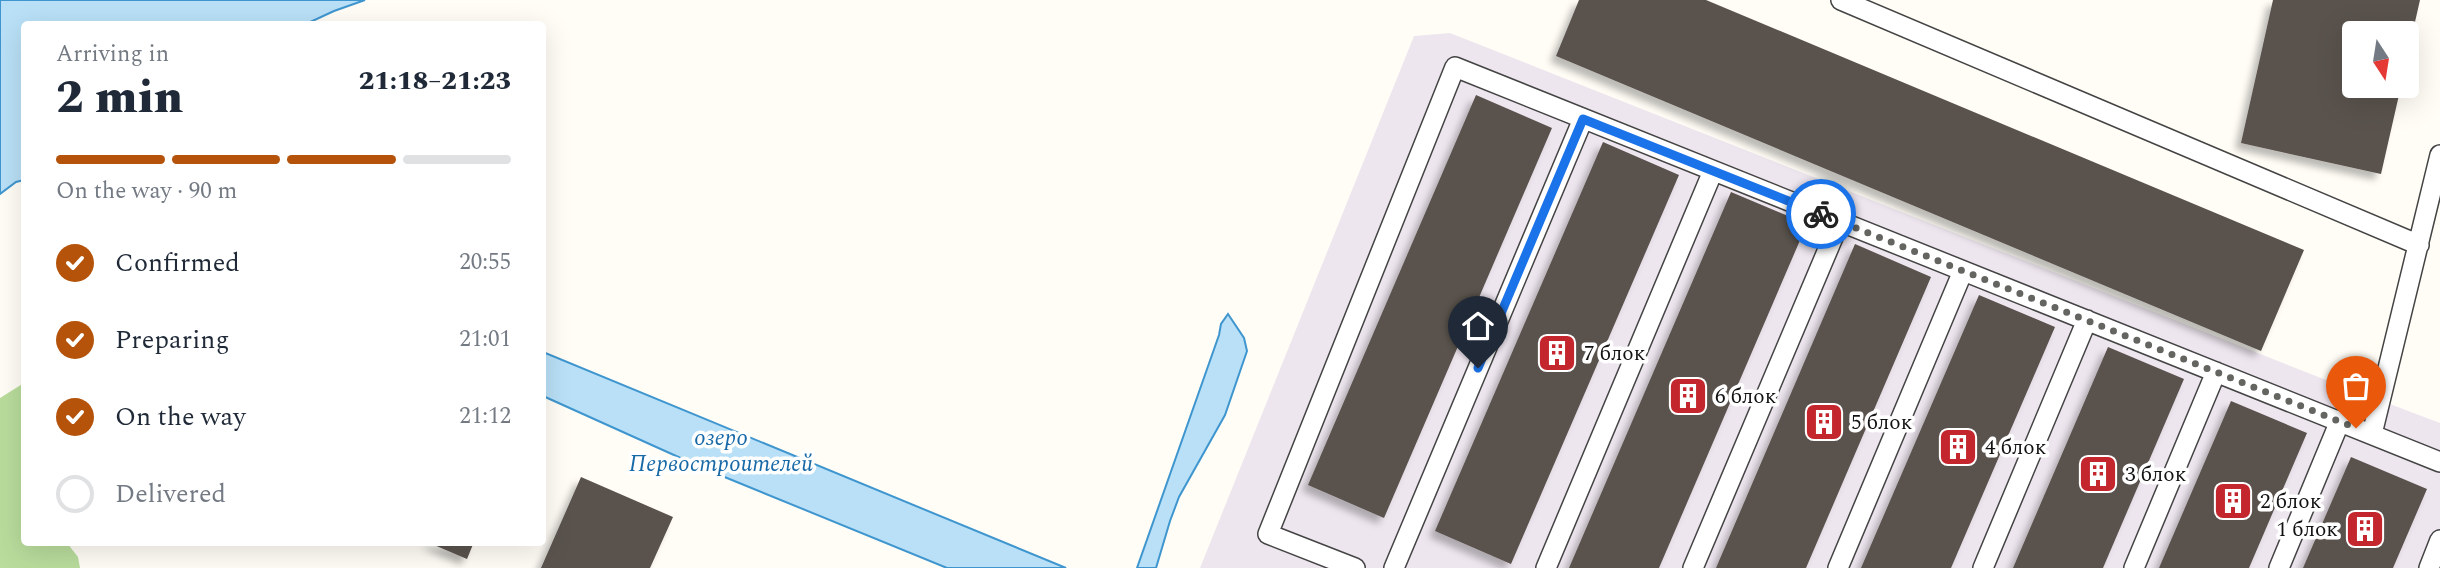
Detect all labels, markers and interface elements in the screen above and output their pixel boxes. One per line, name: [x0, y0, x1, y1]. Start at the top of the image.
north arrow: [2342, 21, 2418, 98]
map controls: [2342, 21, 2419, 98]
text: Arriving in: [56, 37, 169, 72]
text: 21:18–21:23: [359, 61, 511, 101]
text: 2 min: [56, 63, 183, 133]
text: On the way · 90 m: [56, 174, 237, 209]
courier: [1786, 179, 1856, 249]
icon: bike: [1802, 195, 1840, 233]
text: Confirmed: [115, 243, 240, 283]
icon: check: [56, 244, 94, 282]
text: 20:55: [459, 245, 511, 280]
pin: [1448, 296, 1508, 368]
icon: home: [1459, 307, 1497, 345]
text: Preparing: [115, 320, 229, 360]
icon: check: [56, 321, 94, 359]
text: 21:01: [459, 322, 511, 357]
building icon: 7 блок: [1536, 332, 1578, 374]
place label: 7 блок: [1584, 338, 1646, 370]
pin: [2326, 356, 2386, 428]
icon: bag: [2337, 367, 2375, 405]
building icon: 6 блок: [1667, 375, 1709, 417]
place label: 6 блок: [1715, 381, 1777, 413]
text: On the way: [115, 397, 246, 437]
icon: check: [56, 398, 94, 436]
text: 21:12: [459, 399, 511, 434]
building icon: 5 блок: [1803, 401, 1845, 443]
place label: 5 блок: [1851, 407, 1913, 439]
water label: озеро Первостроителей: [629, 421, 813, 482]
building icon: 4 блок: [1937, 426, 1979, 468]
place label: 4 блок: [1985, 432, 2047, 464]
building icon: 3 блок: [2077, 453, 2119, 495]
place label: 3 блок: [2125, 459, 2187, 491]
text: Delivered: [115, 474, 226, 514]
building icon: 2 блок: [2212, 480, 2254, 522]
place label: 2 блок: [2260, 486, 2322, 518]
building icon: 1 блок: [2344, 508, 2386, 550]
place label: 1 блок: [2277, 514, 2338, 546]

